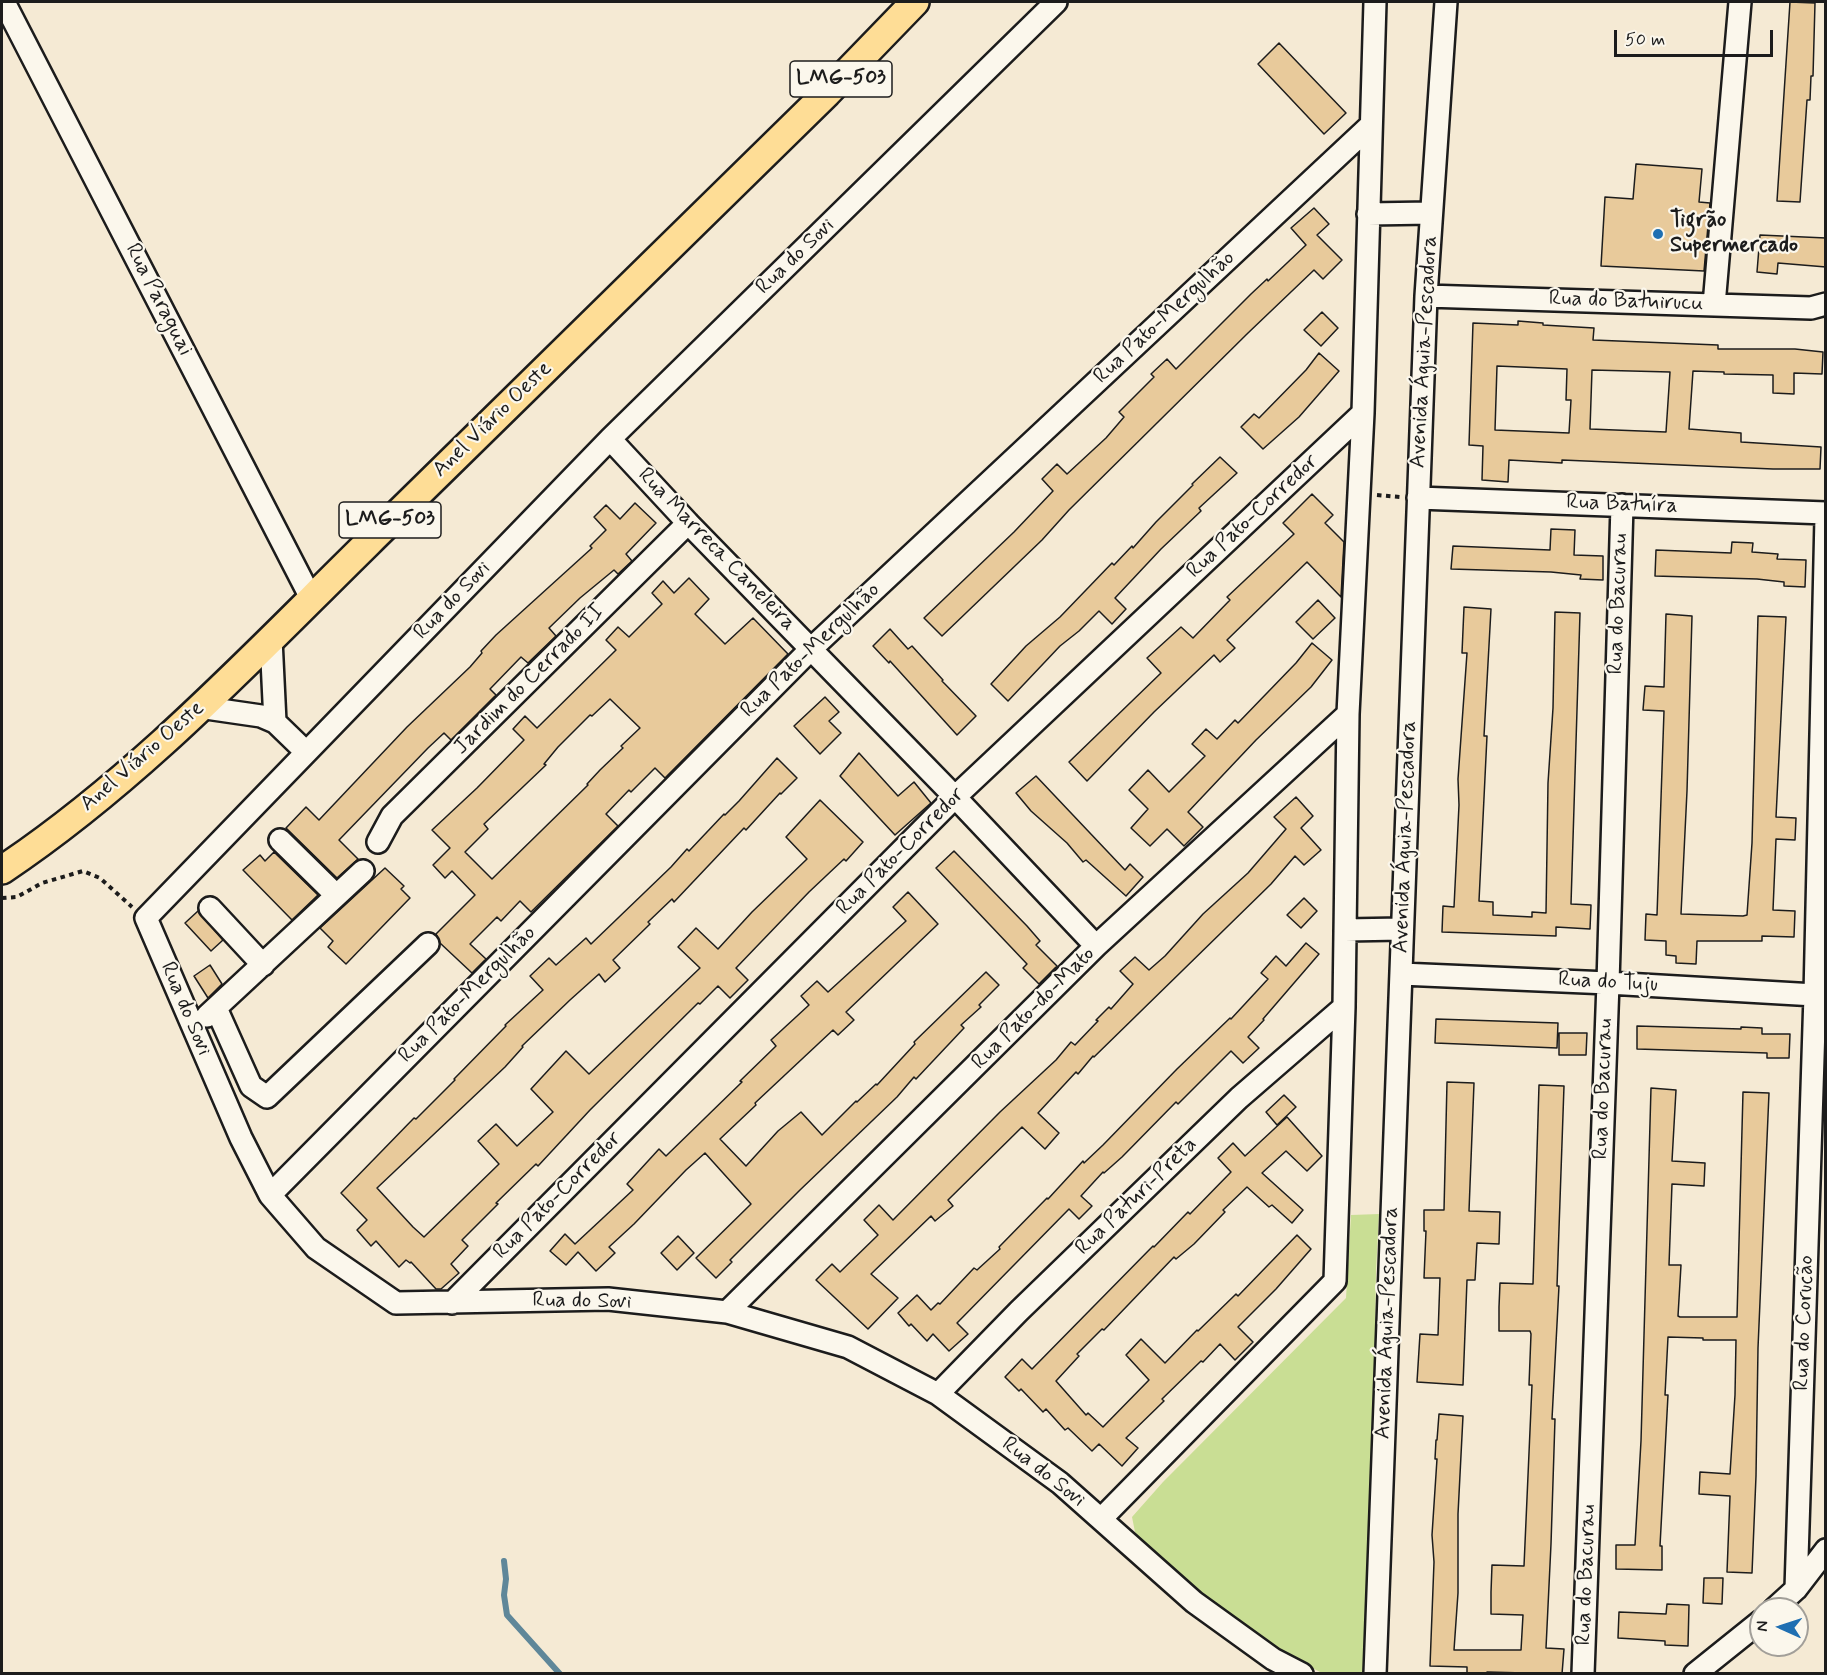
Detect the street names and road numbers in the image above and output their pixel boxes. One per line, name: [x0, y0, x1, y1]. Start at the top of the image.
road number: LMG-503: [790, 61, 892, 97]
street label: Rua do Sovi: [751, 213, 841, 301]
street label: Avenida Águia-Pescadora: [1406, 235, 1444, 469]
street label: Rua Paraguai: [118, 239, 198, 361]
street label: Rua Pato-Mergulhão: [1089, 246, 1241, 390]
street label: Rua do Batuirucu: [1548, 286, 1704, 318]
street label: Anel Viário Oeste: [428, 356, 558, 484]
street label: Rua Pato-Corredor: [1182, 449, 1324, 585]
street label: Rua Marreca Caneleira: [631, 463, 801, 637]
street label: Rua Batuíra: [1566, 490, 1678, 520]
road number: LMG-503: [339, 502, 441, 538]
street label: Rua do Bacurau: [1603, 533, 1635, 675]
street label: Rua do Sovi: [409, 556, 497, 646]
street label: Rua Pato-Mergulhão: [736, 578, 886, 724]
street label: Jardim do Cerrado II: [449, 599, 611, 761]
street label: Anel Viário Oeste: [76, 696, 210, 818]
street label: Avenida Águia-Pescadora: [1389, 720, 1423, 954]
street label: Rua Pato-Corredor: [831, 782, 971, 922]
street label: Rua Pato-Mergulhão: [394, 921, 542, 1069]
street label: Rua Pato-do-Mato: [967, 942, 1101, 1076]
street label: Rua do Sovi: [153, 958, 217, 1060]
street label: Rua do Tuju: [1557, 967, 1659, 999]
street label: Rua do Bacurau: [1588, 1018, 1620, 1160]
street label: Rua Pato-Corredor: [488, 1126, 628, 1266]
street label: Rua Paturi-Preta: [1071, 1132, 1203, 1262]
street label: Avenida Águia-Pescadora: [1371, 1206, 1405, 1440]
street label: Rua do Corucão: [1789, 1255, 1821, 1391]
street label: Rua do Sovi: [532, 1288, 632, 1316]
street label: Rua do Sovi: [996, 1432, 1090, 1514]
street label: Rua do Bacurau: [1571, 1504, 1603, 1646]

